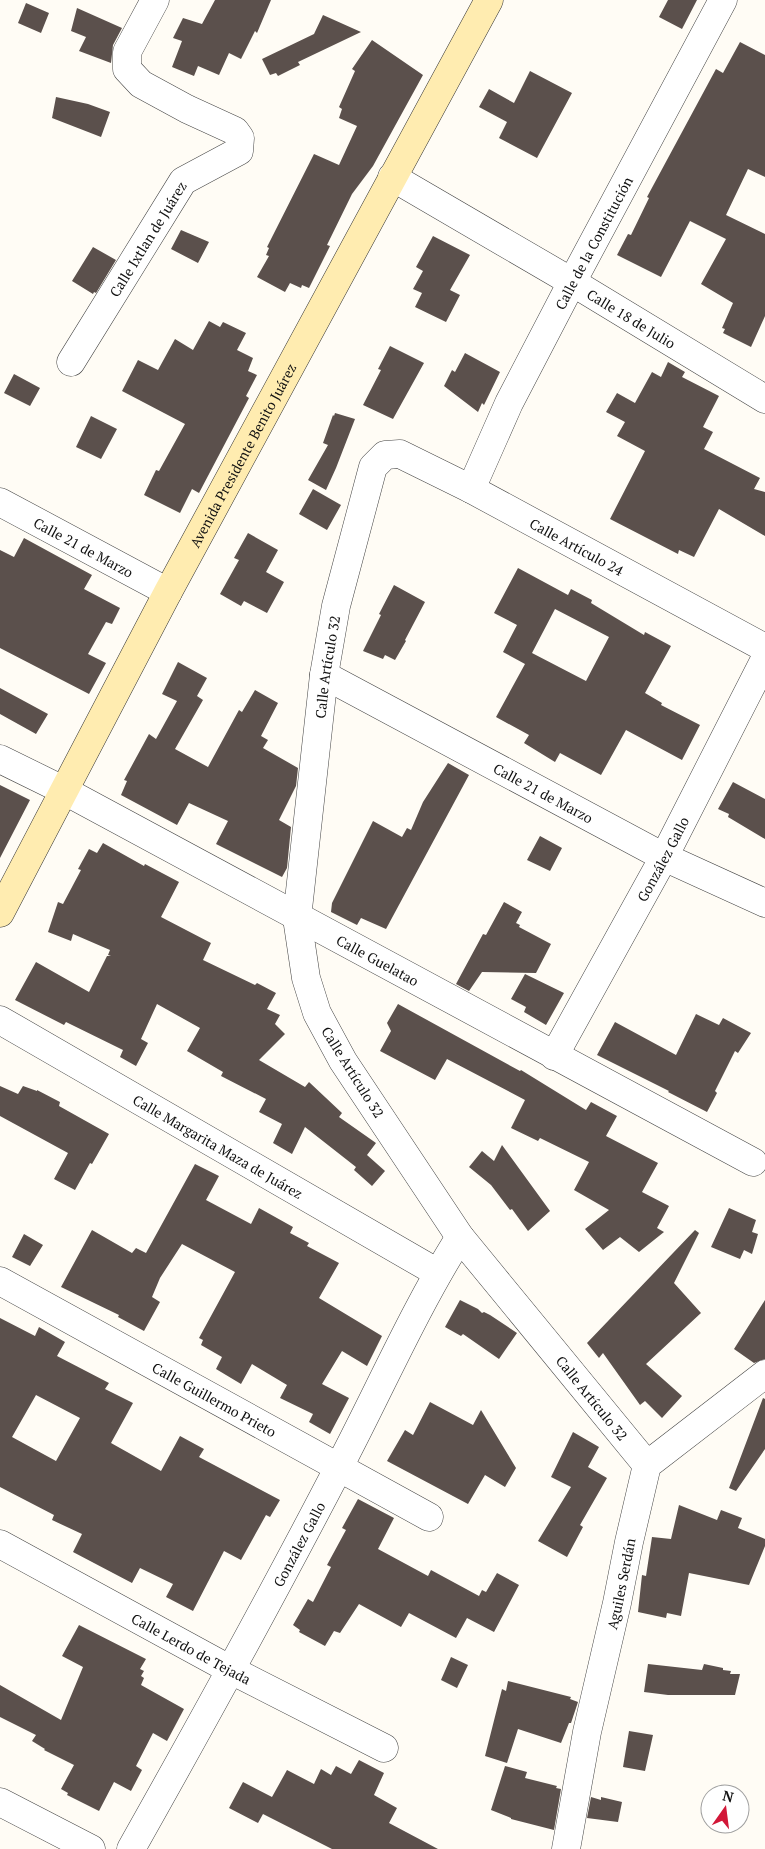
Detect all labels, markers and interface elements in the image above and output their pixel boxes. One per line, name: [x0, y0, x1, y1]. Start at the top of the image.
street label: Calle de la Constitución: [550, 172, 637, 313]
street label: Calle Ixtlan de Juárez: [104, 177, 190, 300]
street label: Calle 18 de Julio: [584, 284, 680, 352]
street label: Avenida Presidente Benito Juárez: [185, 360, 300, 551]
street label: Calle 21 de Marzo: [31, 512, 137, 581]
street label: Calle Artículo 24: [527, 513, 628, 580]
street label: Calle Artículo 32: [310, 614, 344, 719]
street label: Calle 21 de Marzo: [490, 758, 597, 827]
street label: González Gallo: [632, 813, 693, 905]
street label: Calle Guelatao: [333, 930, 423, 990]
street label: Calle Artículo 32: [317, 1023, 389, 1121]
street label: Calle Margarita Maza de Juárez: [130, 1090, 307, 1203]
street label: Calle Artículo 32: [552, 1352, 632, 1444]
street label: Calle Guillermo Prieto: [149, 1357, 280, 1441]
street label: González Gallo: [268, 1498, 329, 1590]
street label: Aguiles Serdán: [602, 1536, 639, 1631]
street label: Calle Lerdo de Tejada: [128, 1608, 254, 1688]
north arrow: [700, 1784, 750, 1834]
text: N: [721, 1785, 736, 1806]

